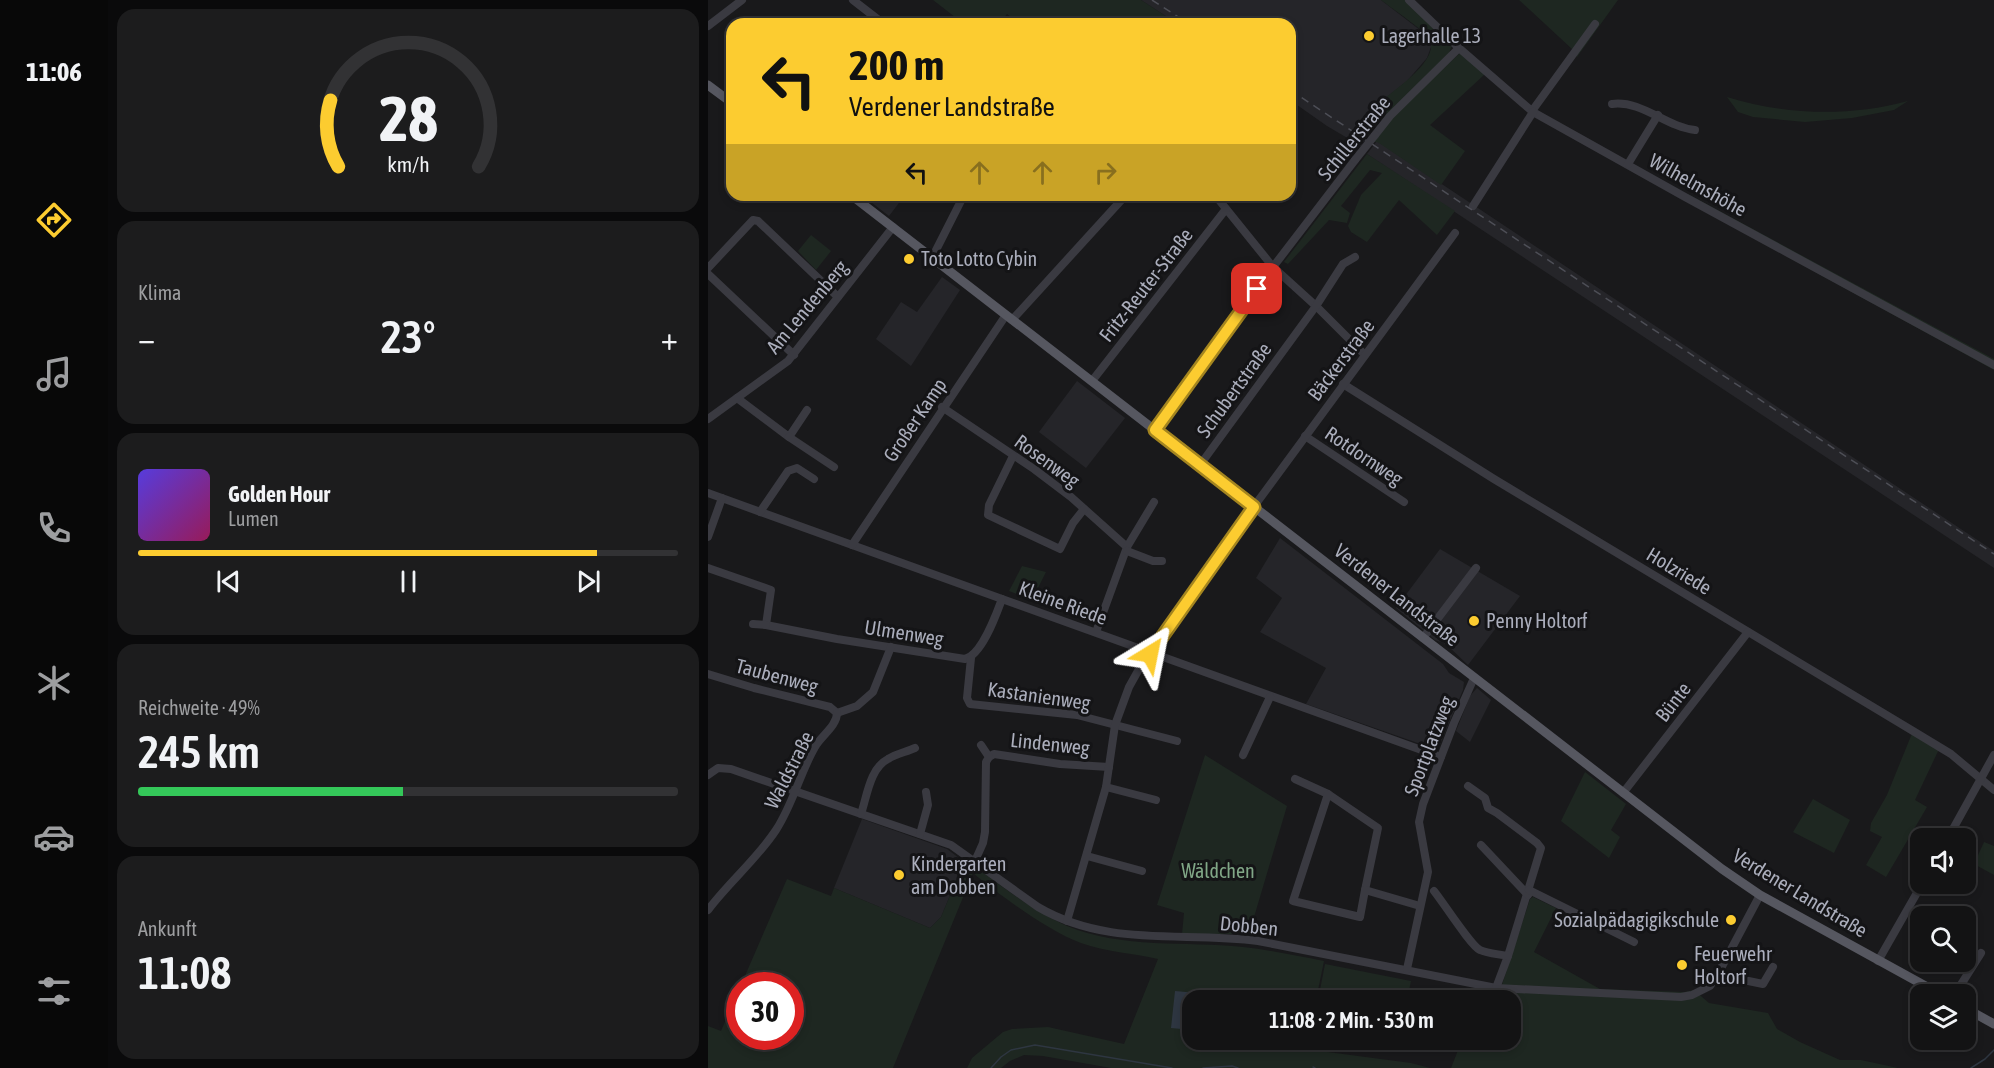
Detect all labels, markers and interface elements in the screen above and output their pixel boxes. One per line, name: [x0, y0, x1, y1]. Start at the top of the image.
place label: Lagerhalle 13: [1381, 24, 1481, 47]
marker: Lagerhalle 13: [1362, 29, 1376, 43]
text: 200 m: [849, 41, 944, 89]
icon: left: [750, 42, 828, 120]
text: 11:06: [26, 56, 82, 87]
text: 28: [379, 84, 437, 155]
text: Verdener Landstraße: [849, 91, 1055, 122]
street label: Schillerstraße: [1313, 91, 1395, 184]
street label: Wilhelmshöhe: [1646, 148, 1751, 221]
text: km/h: [387, 153, 429, 178]
icon: left: [900, 156, 933, 189]
icon: ahead: [963, 156, 996, 189]
icon: ahead: [1026, 156, 1059, 189]
icon: right: [1089, 156, 1122, 189]
icon: directions: [33, 199, 75, 241]
street label: Fritz-Reuter-Straße: [1094, 223, 1197, 346]
place label: Toto Lotto Cybin: [921, 247, 1037, 270]
marker: Toto Lotto Cybin: [902, 252, 916, 266]
street label: Am Lendenberg: [761, 255, 852, 358]
pin: [1231, 263, 1282, 314]
icon: arrive: [1240, 272, 1273, 305]
text: Klima: [138, 281, 181, 304]
text: 23°: [381, 311, 435, 363]
street label: Bäckerstraße: [1303, 315, 1379, 405]
text: −: [138, 319, 155, 357]
text: +: [661, 319, 678, 357]
street label: Schubertstraße: [1192, 338, 1276, 441]
icon: music: [33, 353, 75, 395]
street label: Großer Kamp: [878, 374, 951, 466]
street label: Rotdornweg: [1321, 421, 1408, 490]
street label: Rosenweg: [1010, 429, 1085, 492]
text: Golden Hour: [228, 481, 330, 507]
icon: phone: [33, 507, 75, 549]
text: Lumen: [228, 507, 279, 530]
street label: Verdener Landstraße: [1330, 539, 1464, 651]
street label: Holzriede: [1643, 542, 1716, 599]
icon: previous: [212, 565, 245, 598]
icon: pause: [392, 565, 425, 598]
icon: next: [572, 565, 605, 598]
street label: Kleine Riede: [1016, 576, 1110, 629]
place label: Penny Holtorf: [1486, 609, 1588, 632]
marker: Penny Holtorf: [1467, 614, 1481, 628]
street label: Ulmenweg: [863, 615, 946, 650]
position arrow: [1118, 622, 1182, 686]
street label: Taubenweg: [734, 654, 821, 698]
icon: climate: [33, 662, 75, 704]
street label: Kastanienweg: [986, 677, 1092, 714]
street label: Bünte: [1650, 677, 1695, 726]
street label: Sportplatzweg: [1399, 692, 1458, 799]
text: Reichweite · 49%: [138, 696, 260, 719]
text: 245 km: [138, 726, 260, 778]
street label: Waldstraße: [759, 727, 818, 812]
street label: Lindenweg: [1009, 728, 1091, 759]
icon: car: [33, 816, 75, 858]
map controls: [1910, 828, 1976, 1050]
button: sound: [1910, 828, 1976, 894]
street label: Verdener Landstraße: [1729, 843, 1872, 942]
place label: Kindergarten am Dobben: [911, 852, 1007, 898]
park label: Wäldchen: [1181, 859, 1255, 882]
marker: Kindergarten am Dobben: [892, 868, 906, 882]
button: search: [1910, 906, 1976, 972]
place label: Sozialpädagigikschule: [1554, 908, 1719, 931]
street label: Dobben: [1219, 911, 1279, 940]
marker: Sozialpädagigikschule: [1724, 913, 1738, 927]
text: Ankunft: [138, 917, 197, 940]
place label: Feuerwehr Holtorf: [1694, 942, 1773, 988]
text: 11:08: [138, 947, 232, 999]
marker: Feuerwehr Holtorf: [1675, 958, 1689, 972]
icon: filters: [33, 970, 75, 1012]
speed limit sign: 30: [726, 972, 804, 1050]
button: layers: [1910, 984, 1976, 1050]
text: 11:08 · 2 Min. · 530 m: [1269, 1007, 1434, 1033]

